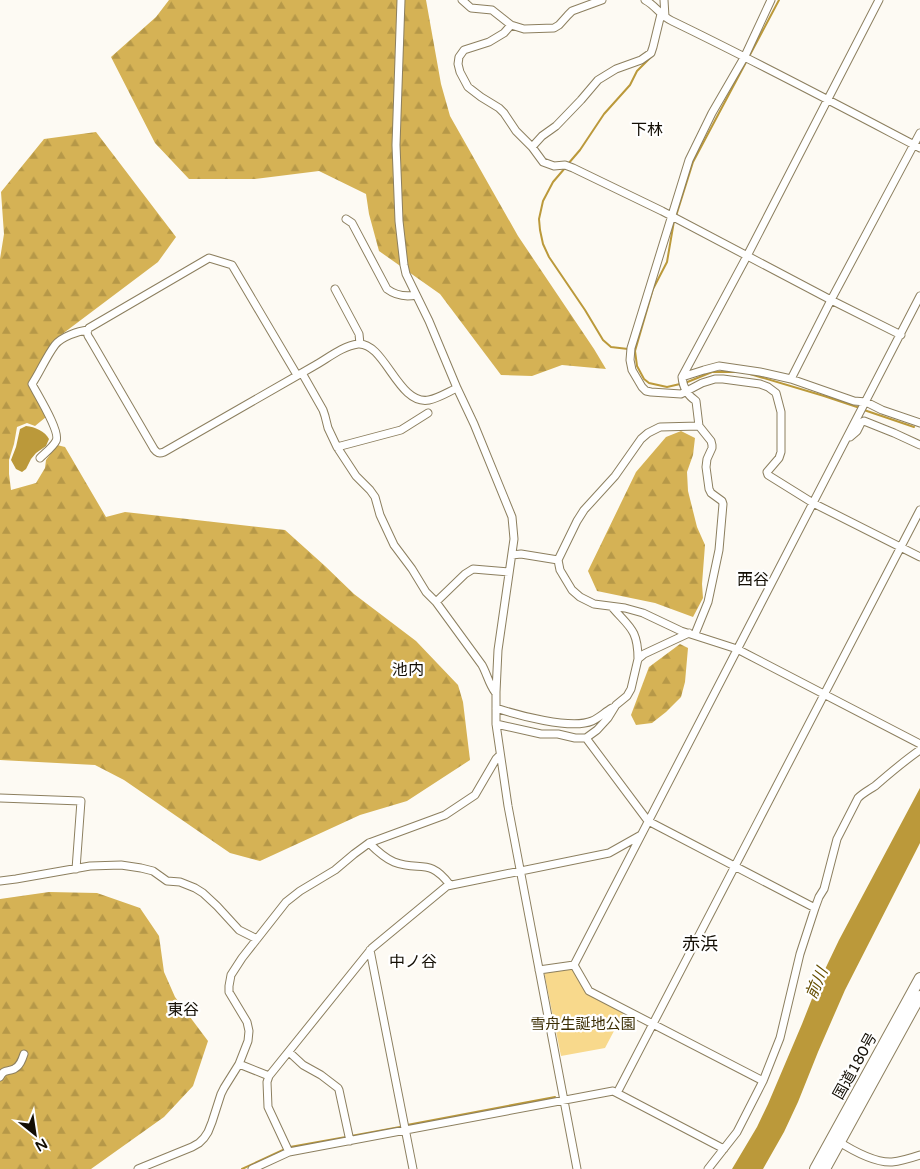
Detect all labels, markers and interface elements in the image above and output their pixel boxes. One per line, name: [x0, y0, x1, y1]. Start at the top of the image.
district label: 下林: [631, 120, 663, 140]
district label: 西谷: [737, 570, 769, 590]
district label: 池内: [392, 660, 424, 680]
district label: 赤浜: [682, 933, 718, 955]
district label: 中ノ谷: [389, 952, 437, 972]
water label: 前川: [801, 963, 833, 1002]
district label: 東谷: [167, 1000, 199, 1020]
park label: 雪舟生誕地公園: [530, 1015, 636, 1033]
street label: 国道180号: [829, 1030, 881, 1102]
north arrow: [10, 1109, 60, 1159]
text: N: [32, 1135, 50, 1155]

